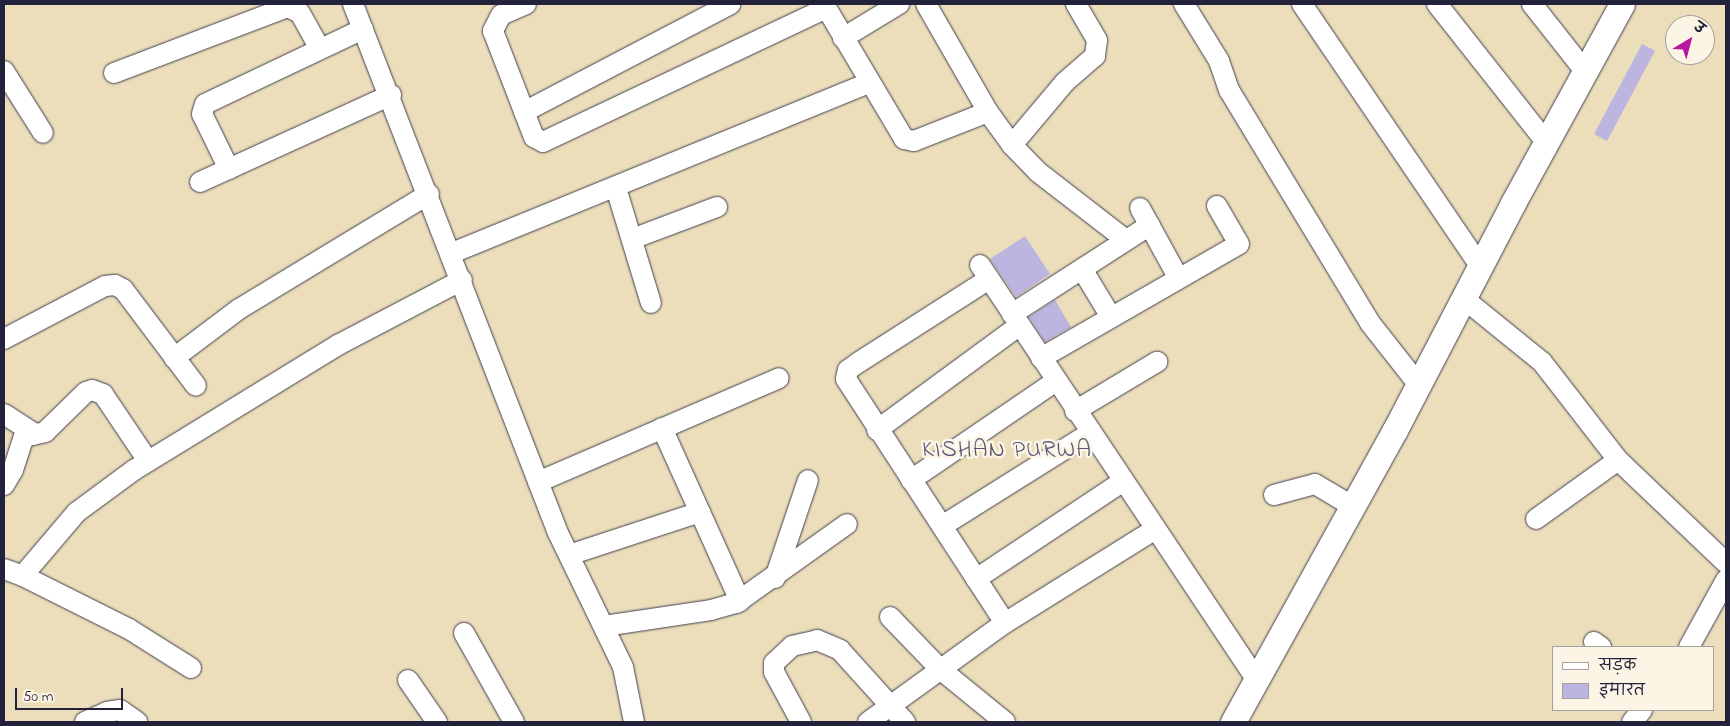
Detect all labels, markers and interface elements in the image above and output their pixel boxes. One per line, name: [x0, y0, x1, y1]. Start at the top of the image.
north arrow: [1665, 15, 1715, 65]
text: उ: [1689, 17, 1709, 40]
district label: KISHAN PURWA: [921, 437, 1093, 465]
legend: [1552, 646, 1715, 711]
text: सड़क: [1599, 655, 1636, 677]
scale bar: [18, 678, 125, 710]
text: इमारत: [1599, 680, 1645, 702]
text: 50 m: [23, 686, 53, 708]

